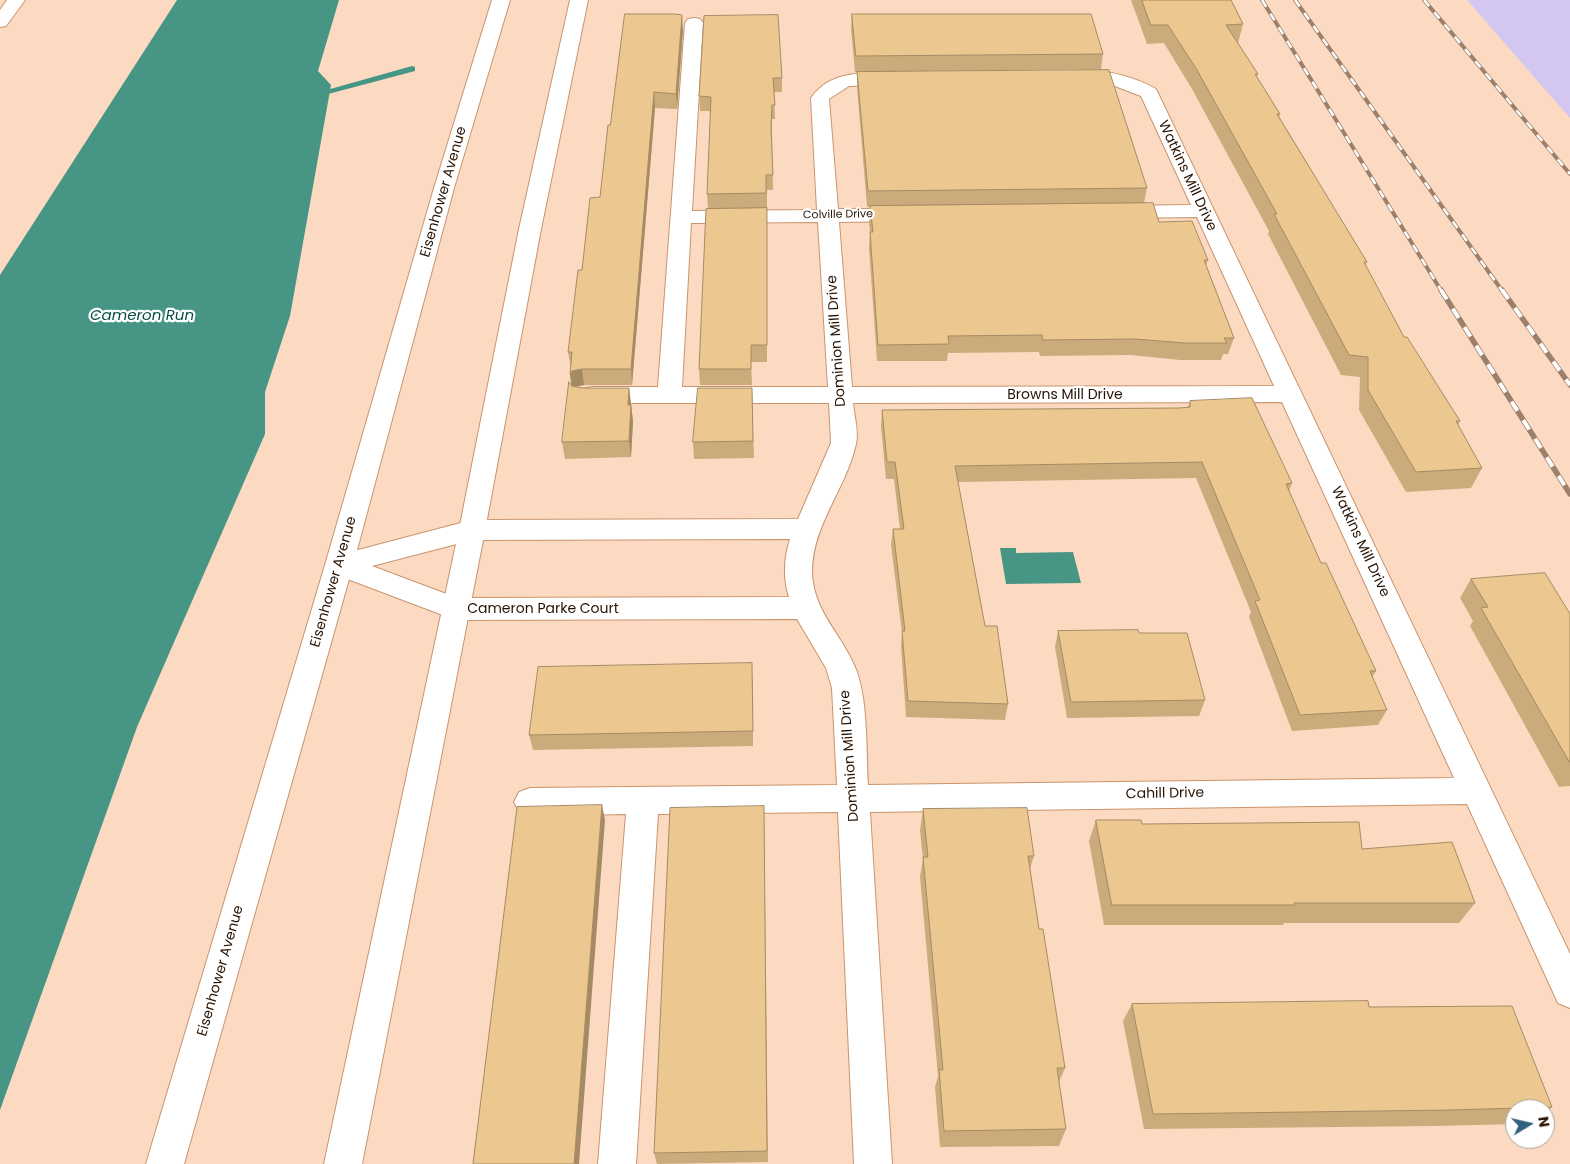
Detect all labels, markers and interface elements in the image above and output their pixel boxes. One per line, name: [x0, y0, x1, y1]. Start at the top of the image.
street label: Watkins Mill Drive: [1154, 118, 1220, 234]
street label: Eisenhower Avenue: [417, 125, 471, 259]
street label: Colville Drive: [803, 208, 873, 222]
street label: Dominion Mill Drive: [824, 275, 850, 407]
water label: Cameron Run: [90, 307, 194, 325]
street label: Browns Mill Drive: [1007, 387, 1123, 403]
street label: Watkins Mill Drive: [1327, 484, 1393, 600]
street label: Eisenhower Avenue: [307, 515, 361, 649]
street label: Cameron Parke Court: [467, 601, 619, 617]
street label: Dominion Mill Drive: [837, 690, 863, 822]
street label: Cahill Drive: [1126, 785, 1204, 803]
street label: Eisenhower Avenue: [194, 904, 248, 1038]
north arrow: [1505, 1099, 1555, 1149]
text: N: [1533, 1115, 1555, 1129]

